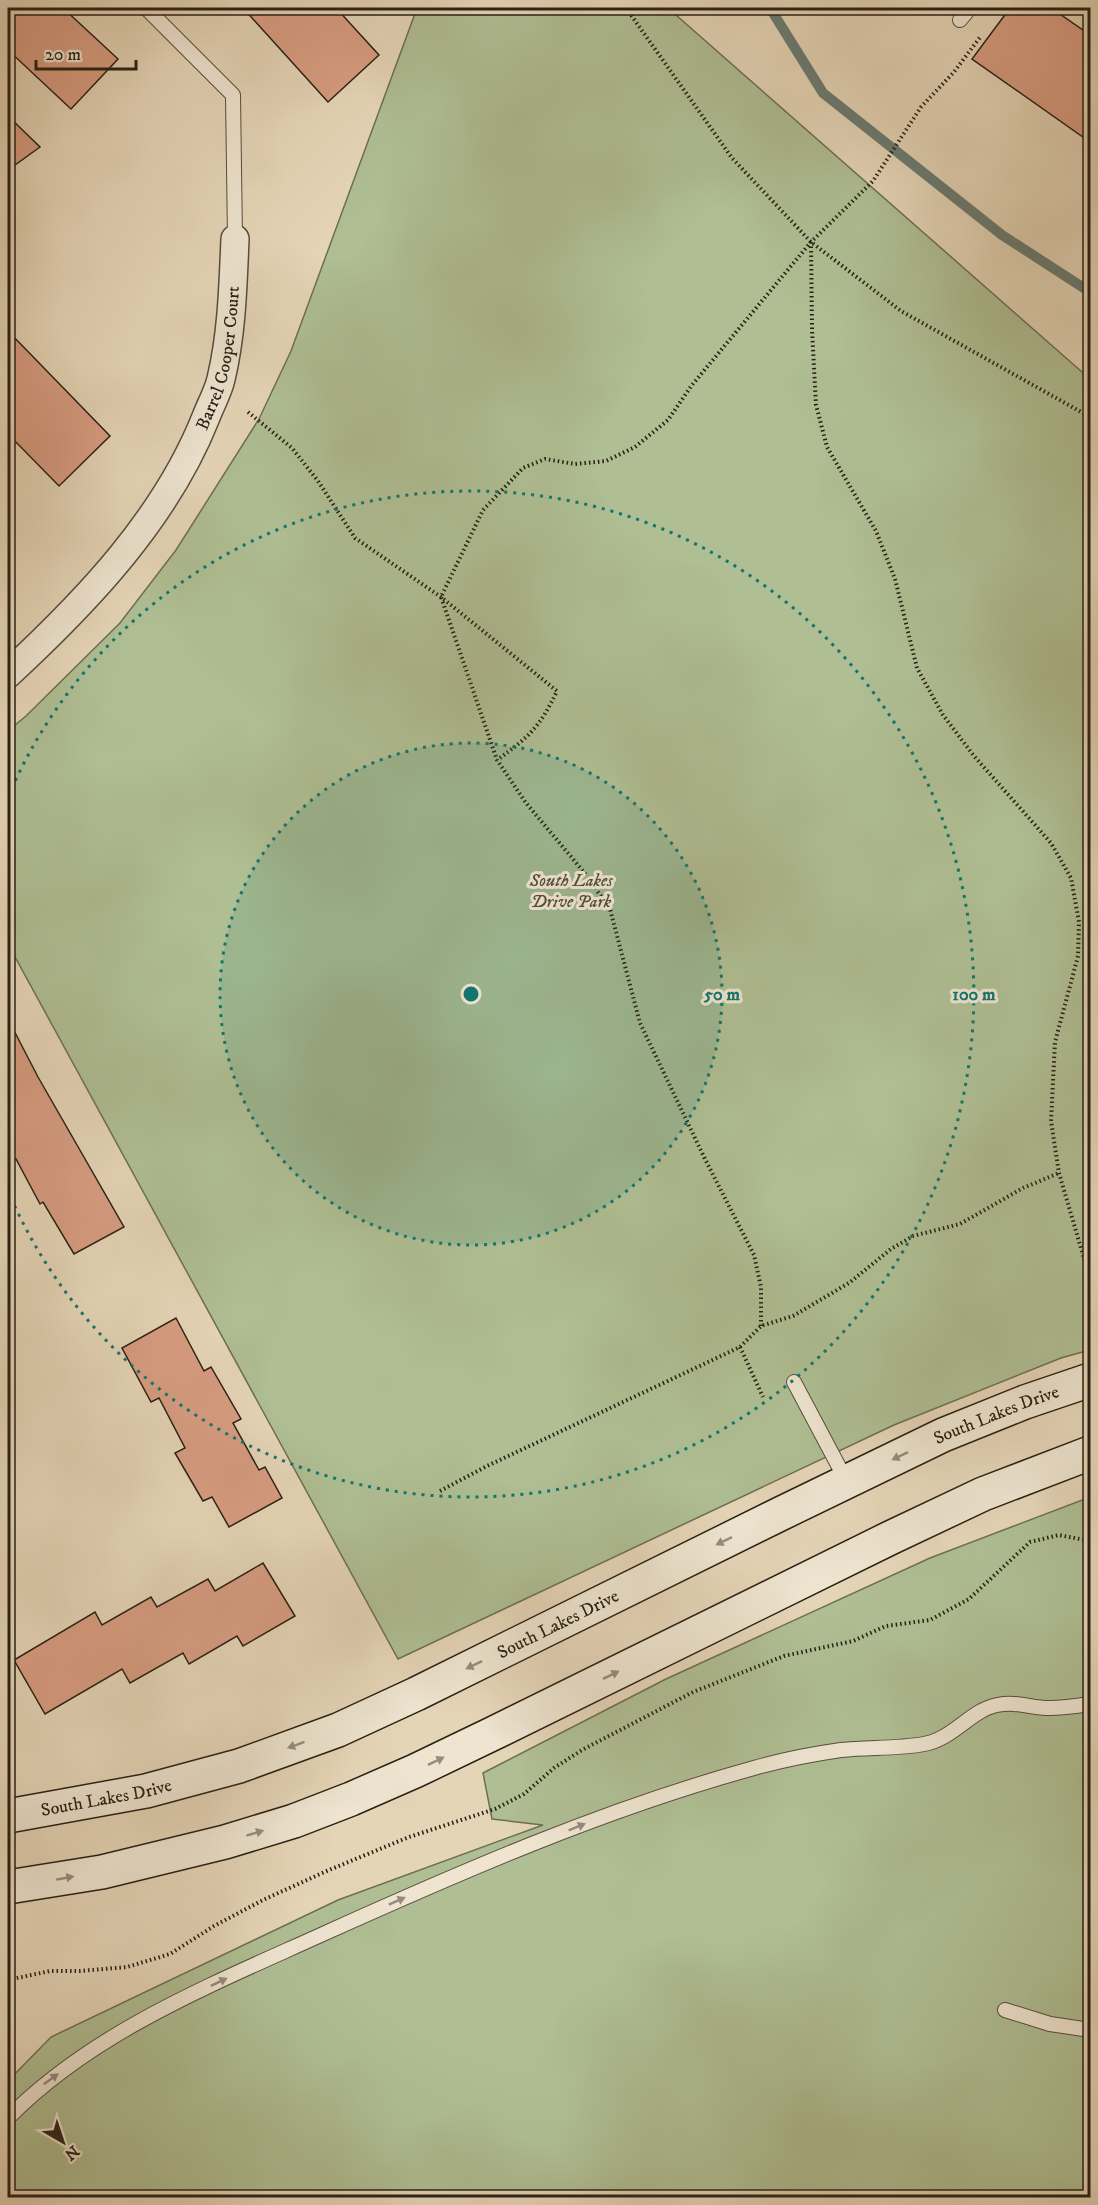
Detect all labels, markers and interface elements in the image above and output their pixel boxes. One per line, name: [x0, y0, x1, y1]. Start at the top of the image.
scale bar: [36, 33, 136, 71]
text: 20 m: [45, 44, 81, 66]
street label: Barrel Cooper Court: [192, 285, 245, 434]
park label: South Lakes Drive Park: [528, 870, 613, 913]
centre of rings: [461, 984, 481, 1004]
text: 50 m: [703, 984, 740, 1006]
text: 100 m: [952, 984, 996, 1006]
street label: South Lakes Drive: [930, 1381, 1062, 1450]
one-way arrow: [891, 1452, 908, 1461]
one-way arrow: [716, 1537, 733, 1546]
street label: South Lakes Drive: [494, 1585, 623, 1664]
one-way arrow: [466, 1661, 483, 1670]
one-way arrow: [602, 1671, 620, 1681]
one-way arrow: [287, 1740, 305, 1750]
one-way arrow: [427, 1757, 444, 1766]
street label: South Lakes Drive: [39, 1775, 174, 1822]
one-way arrow: [568, 1821, 586, 1831]
one-way arrow: [246, 1828, 264, 1837]
one-way arrow: [56, 1874, 75, 1883]
one-way arrow: [388, 1896, 405, 1905]
one-way arrow: [211, 1978, 228, 1987]
one-way arrow: [43, 2073, 58, 2085]
north arrow: [33, 2112, 93, 2172]
text: N: [60, 2141, 83, 2165]

